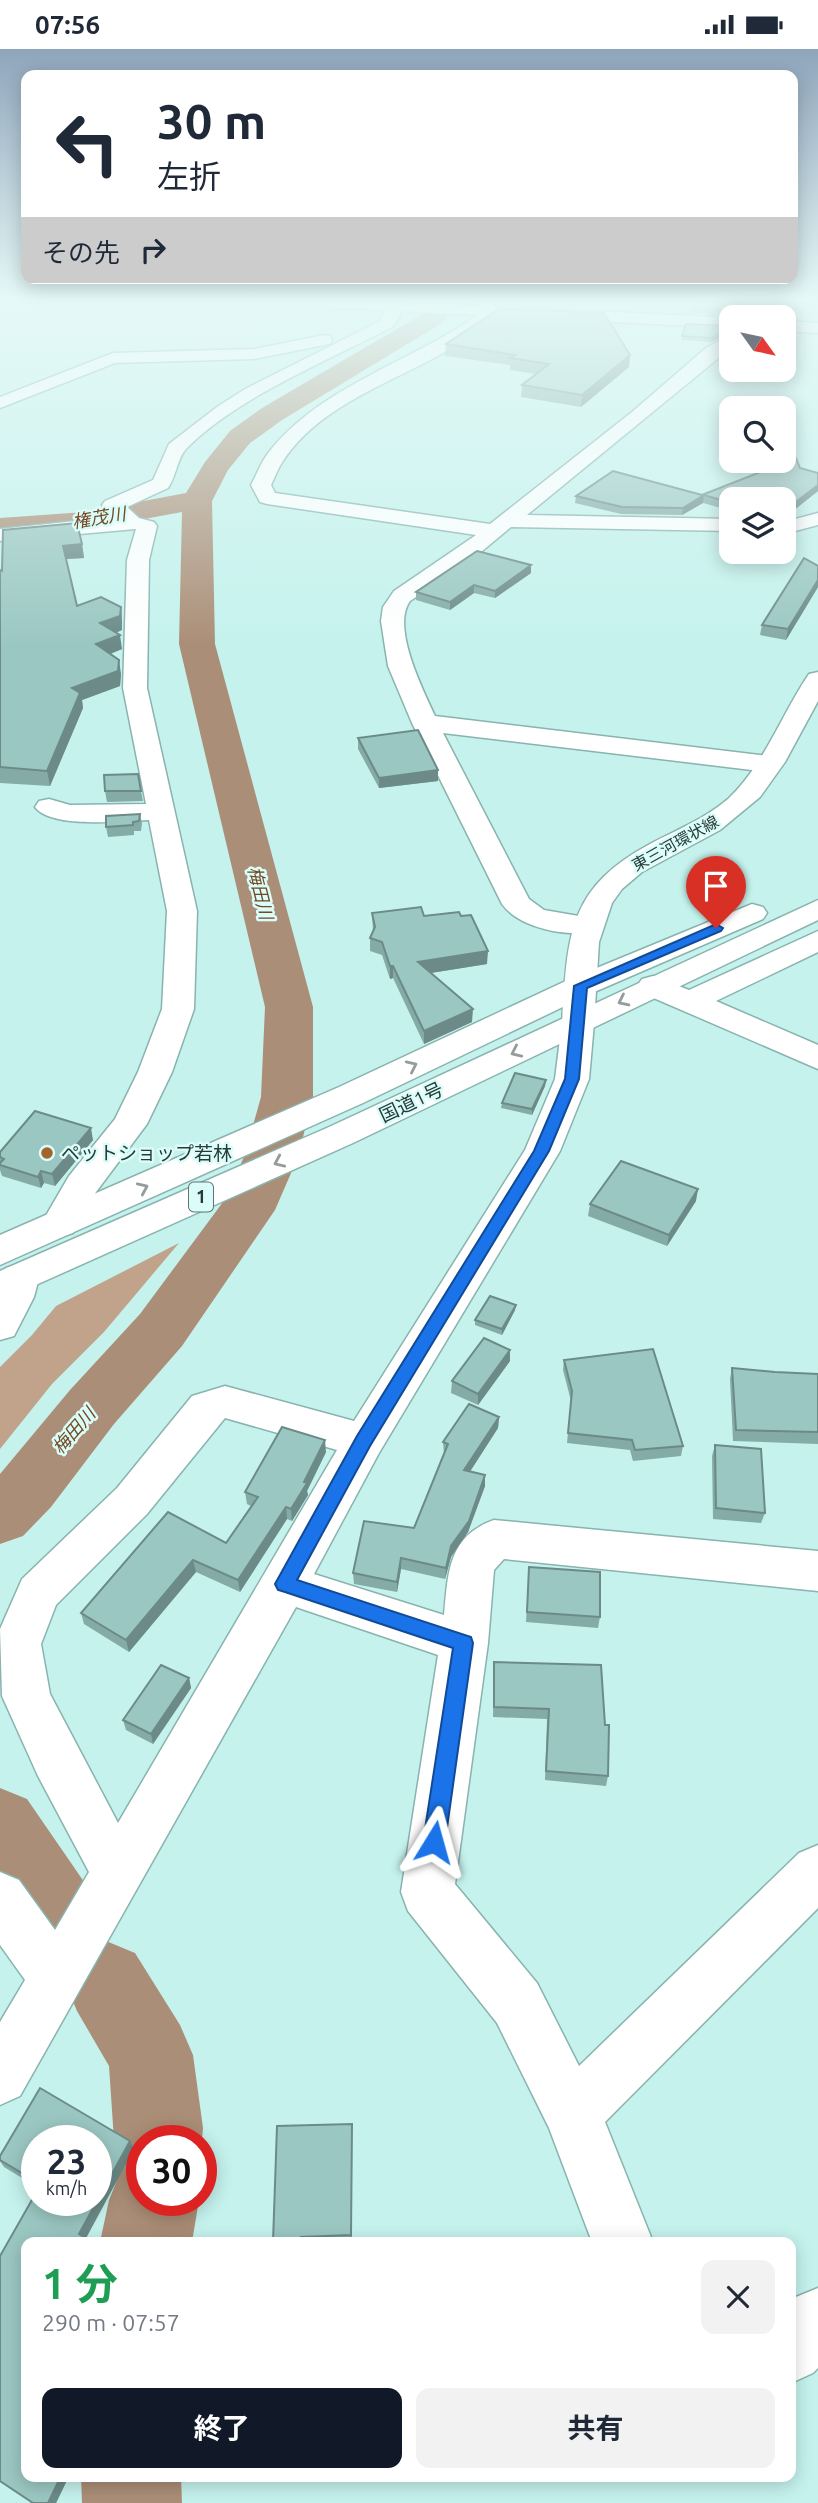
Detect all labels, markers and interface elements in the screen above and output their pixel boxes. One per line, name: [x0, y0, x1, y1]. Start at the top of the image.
text: 07:56: [35, 10, 100, 39]
text: 30 m: [157, 93, 266, 148]
icon: left: [42, 98, 133, 189]
text: 左折: [157, 158, 221, 194]
icon: right: [134, 231, 172, 269]
text: その先: [42, 238, 120, 267]
north arrow: [719, 305, 796, 381]
map controls: [719, 305, 796, 564]
button: search: [719, 396, 796, 473]
button: layers: [719, 487, 796, 564]
water label: 権茂川: [71, 503, 129, 531]
street label: 東三河環状線: [629, 812, 721, 874]
pin: [686, 856, 746, 928]
water label: 梅田川: [245, 864, 278, 923]
icon: arrive: [697, 867, 735, 905]
one-way arrow: [618, 993, 630, 1007]
one-way arrow: [511, 1044, 523, 1058]
one-way arrow: [405, 1060, 417, 1074]
street label: 国道1号: [376, 1078, 446, 1126]
place label: ペットショップ若林: [61, 1142, 232, 1164]
marker: ペットショップ若林: [39, 1145, 55, 1161]
one-way arrow: [274, 1154, 286, 1168]
one-way arrow: [136, 1182, 148, 1196]
road number: 1: [189, 1183, 213, 1211]
water label: 梅田川: [48, 1402, 100, 1457]
position arrow: [397, 1805, 471, 1879]
speed limit sign: 30: [126, 2125, 217, 2216]
text: 23: [47, 2141, 86, 2181]
text: km/h: [46, 2178, 87, 2198]
text: 1 分: [42, 2260, 118, 2307]
button: close: [701, 2260, 775, 2334]
text: 290 m · 07:57: [42, 2310, 180, 2335]
button: 終了: [42, 2388, 402, 2468]
button: 共有: [416, 2388, 775, 2468]

